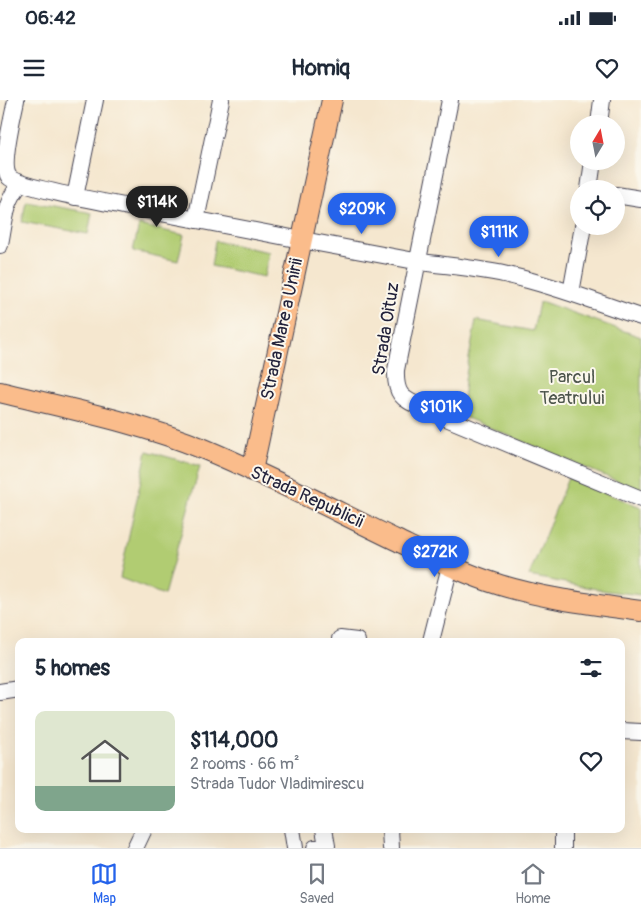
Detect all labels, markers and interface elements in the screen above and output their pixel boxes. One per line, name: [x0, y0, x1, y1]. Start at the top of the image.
text: 06:42: [25, 6, 76, 30]
icon: menu: [20, 54, 48, 82]
text: Homiq: [291, 54, 350, 82]
icon: heart: [593, 54, 621, 82]
north arrow: [570, 115, 625, 170]
map controls: [570, 115, 625, 235]
button: locate: [570, 180, 625, 235]
pin: $114K: [122, 186, 192, 228]
text: $114K: [137, 192, 177, 212]
pin: $209K: [327, 192, 397, 235]
text: $209K: [339, 199, 385, 219]
pin: $111K: [464, 216, 534, 258]
text: $111K: [480, 222, 518, 242]
street label: Strada Mare a Unirii: [256, 256, 308, 402]
street label: Strada Oituz: [367, 281, 405, 377]
park label: Parcul Teatrului: [540, 366, 604, 410]
pin: $101K: [406, 390, 476, 433]
text: $101K: [420, 397, 462, 417]
street label: Strada Republicii: [247, 461, 367, 533]
pin: $272K: [400, 536, 470, 578]
text: $272K: [413, 542, 457, 562]
icon: filters: [577, 654, 605, 682]
text: 5 homes: [35, 655, 110, 682]
text: $114,000: [190, 727, 278, 754]
icon: home: [75, 731, 135, 791]
icon: heart: [577, 747, 605, 775]
text: 2 rooms · 66 m²: [190, 754, 300, 774]
text: Strada Tudor Vladimirescu: [190, 774, 364, 794]
tab: Map: [90, 860, 118, 907]
tab: Saved: [299, 860, 334, 907]
tab: Home: [515, 860, 550, 907]

